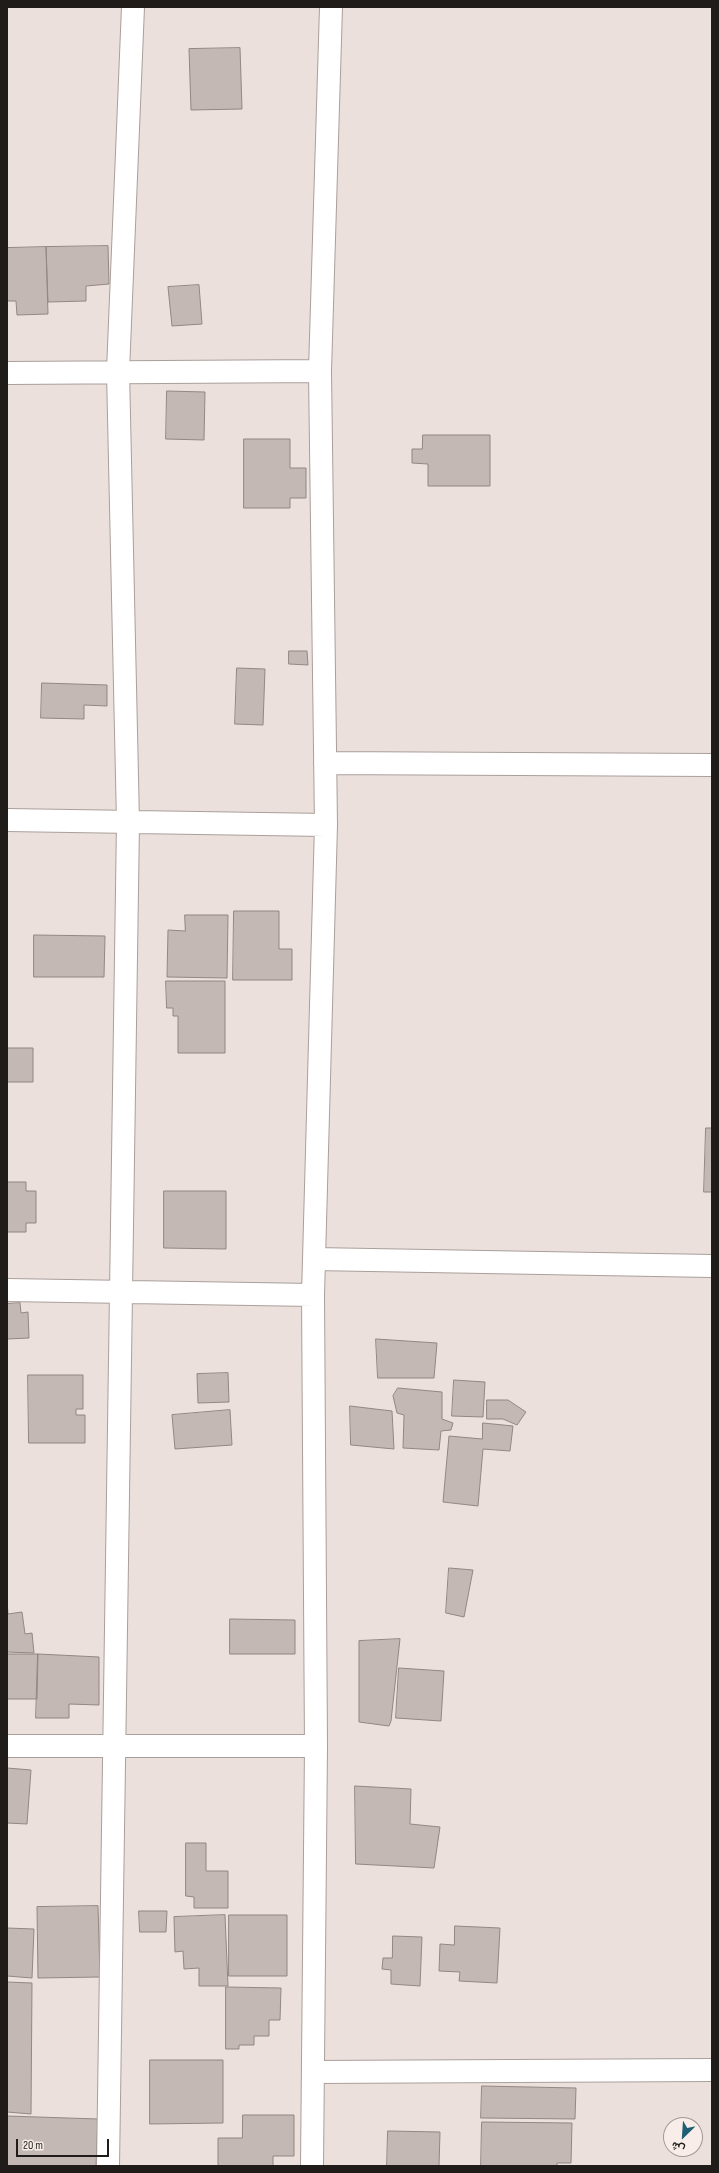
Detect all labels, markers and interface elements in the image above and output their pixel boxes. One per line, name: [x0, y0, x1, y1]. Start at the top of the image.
north arrow: [663, 2117, 703, 2157]
scale bar: [18, 2131, 111, 2157]
text: 20 m: [23, 2138, 43, 2153]
text: ش: [669, 2139, 687, 2156]

